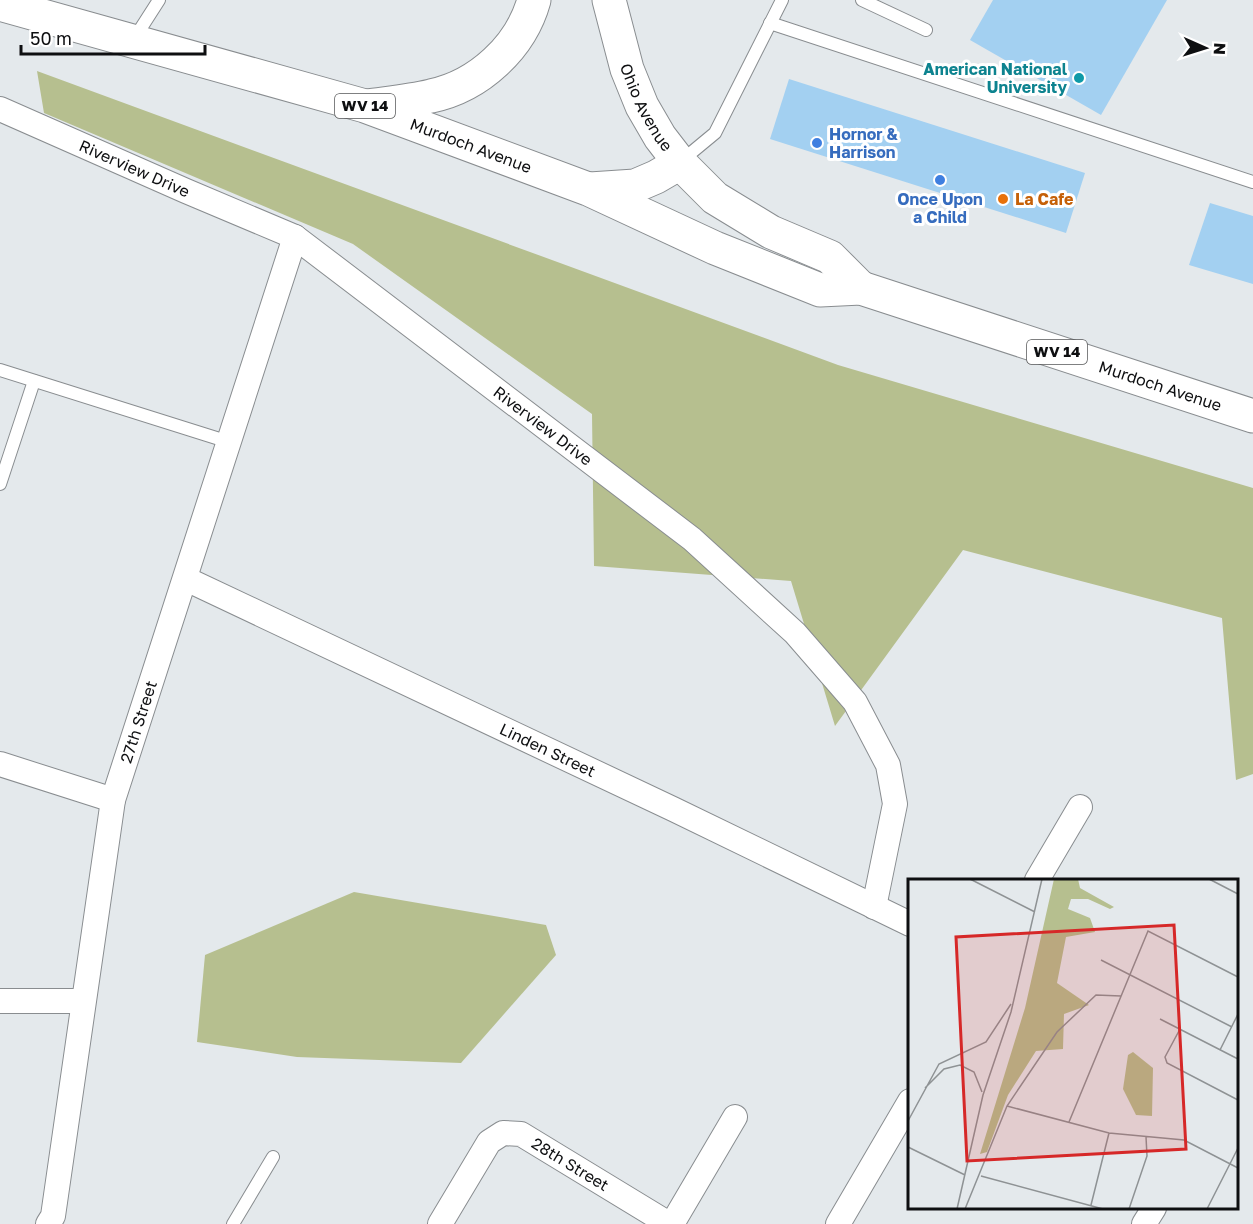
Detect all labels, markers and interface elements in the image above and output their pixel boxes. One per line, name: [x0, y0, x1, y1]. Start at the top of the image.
scale bar: [21, 18, 206, 56]
north arrow: [1175, 18, 1235, 78]
text: 50 m: [30, 27, 72, 49]
text: N: [1210, 42, 1230, 55]
place label: American National University: [923, 59, 1068, 97]
street label: Ohio Avenue: [616, 60, 677, 155]
marker: American National University: [1072, 71, 1086, 85]
road number: WV 14: [335, 94, 395, 118]
street label: Murdoch Avenue: [407, 114, 534, 177]
place label: Hornor & Harrison: [829, 124, 899, 162]
street label: Riverview Drive: [76, 135, 193, 201]
marker: Hornor & Harrison: [810, 136, 824, 150]
marker: Once Upon a Child: [933, 173, 947, 187]
place label: Once Upon a Child: [897, 189, 983, 227]
place label: La Cafe: [1015, 189, 1073, 209]
marker: La Cafe: [996, 192, 1010, 206]
road number: WV 14: [1027, 340, 1087, 364]
street label: Murdoch Avenue: [1096, 356, 1224, 415]
street label: Riverview Drive: [489, 382, 596, 469]
street label: 27th Street: [116, 678, 161, 765]
street label: Linden Street: [497, 719, 599, 781]
inset map: [908, 879, 1238, 1209]
street label: 28th Street: [528, 1133, 613, 1195]

